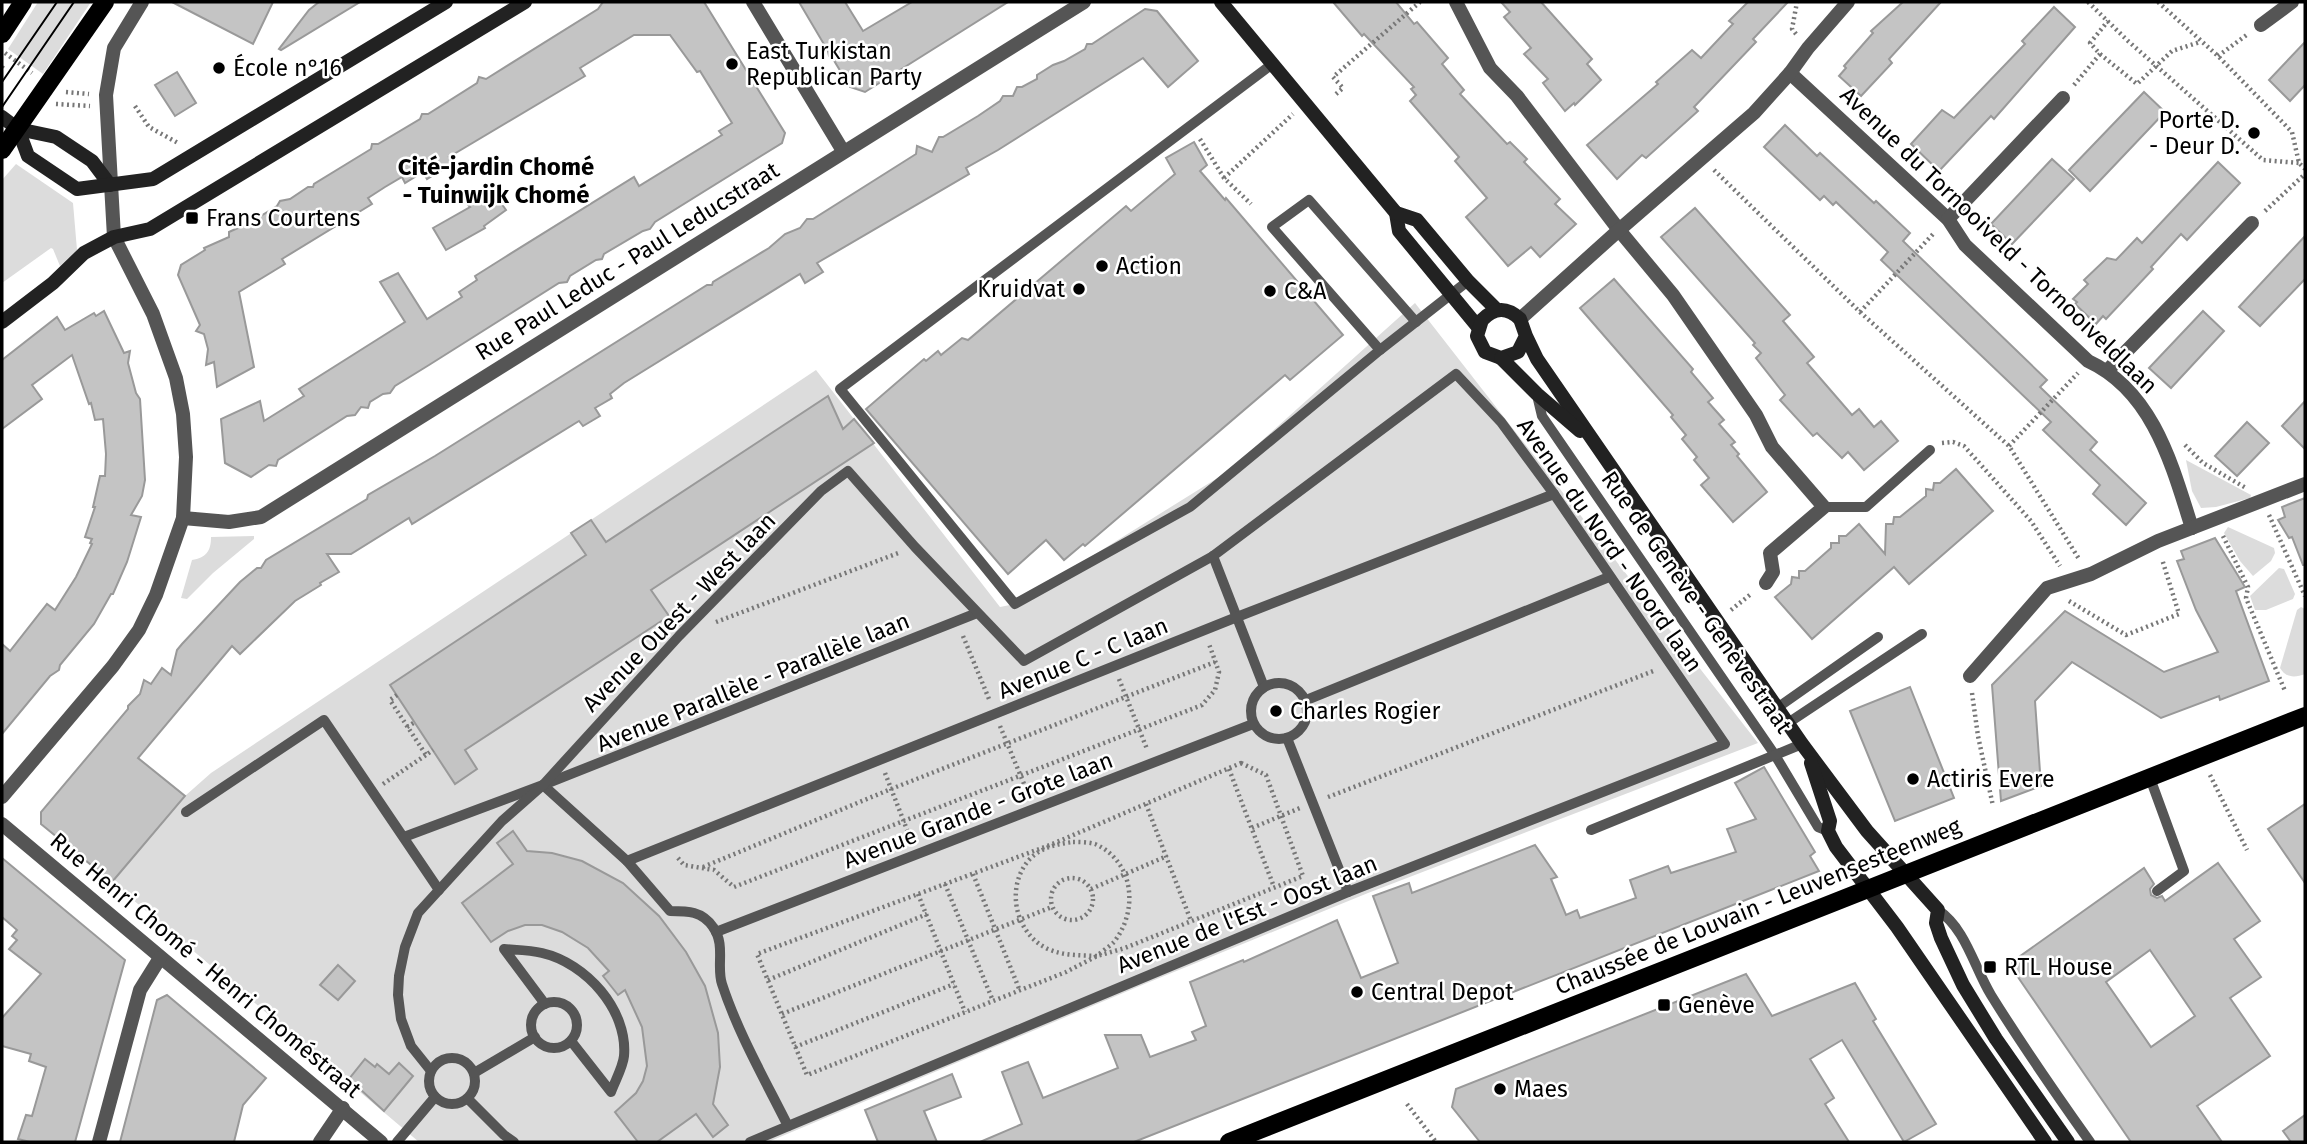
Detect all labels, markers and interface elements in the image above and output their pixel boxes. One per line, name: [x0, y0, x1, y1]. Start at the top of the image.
place label: East Turkistan Republican Party: [746, 37, 923, 91]
place label: École n°16: [233, 53, 342, 82]
marker: East Turkistan Republican Party: [724, 56, 740, 72]
marker: École n°16: [211, 60, 227, 76]
street label: Avenue du Tornooiveld - Tornooiveldlaan: [1835, 81, 2163, 399]
place label: Porte D. - Deur D.: [2149, 106, 2240, 160]
marker: Porte D. - Deur D.: [2246, 125, 2262, 141]
district label: Cité-jardin Chomé - Tuinwijk Chomé: [398, 153, 594, 209]
street label: Rue Paul Leduc - Paul Leducstraat: [470, 155, 784, 366]
place label: Frans Courtens: [206, 204, 360, 232]
marker: Frans Courtens: [184, 210, 200, 226]
place label: Action: [1116, 252, 1182, 280]
marker: Action: [1094, 258, 1110, 274]
place label: Kruidvat: [977, 275, 1066, 303]
place label: C&A: [1284, 277, 1327, 305]
marker: Kruidvat: [1071, 281, 1087, 297]
marker: C&A: [1262, 283, 1278, 299]
street label: Avenue du Nord - Noord laan: [1511, 413, 1709, 677]
street label: Rue de Genève - Genèvestraat: [1596, 466, 1799, 739]
street label: Avenue Ouest - West laan: [576, 507, 782, 717]
street label: Avenue Parallèle - Parallèle laan: [592, 606, 914, 758]
street label: Avenue C - C laan: [994, 611, 1172, 705]
place label: Charles Rogier: [1290, 697, 1440, 725]
marker: Charles Rogier: [1268, 703, 1284, 719]
street label: Avenue Grande - Grote laan: [839, 746, 1117, 874]
place label: Actiris Evere: [1927, 765, 2055, 793]
marker: Actiris Evere: [1905, 771, 1921, 787]
street label: Chaussée de Louvain - Leuvensesteenweg: [1551, 812, 1965, 1000]
street label: Rue Henri Chomé - Henri Choméstraat: [45, 827, 368, 1104]
street label: Avenue de l'Est - Oost laan: [1113, 849, 1381, 979]
place label: RTL House: [2004, 953, 2113, 981]
marker: RTL House: [1982, 959, 1998, 975]
place label: Central Depot: [1371, 978, 1514, 1006]
marker: Central Depot: [1349, 984, 1365, 1000]
place label: Genève: [1678, 991, 1755, 1019]
marker: Genève: [1656, 997, 1672, 1013]
place label: Maes: [1514, 1075, 1568, 1103]
marker: Maes: [1492, 1081, 1508, 1097]

